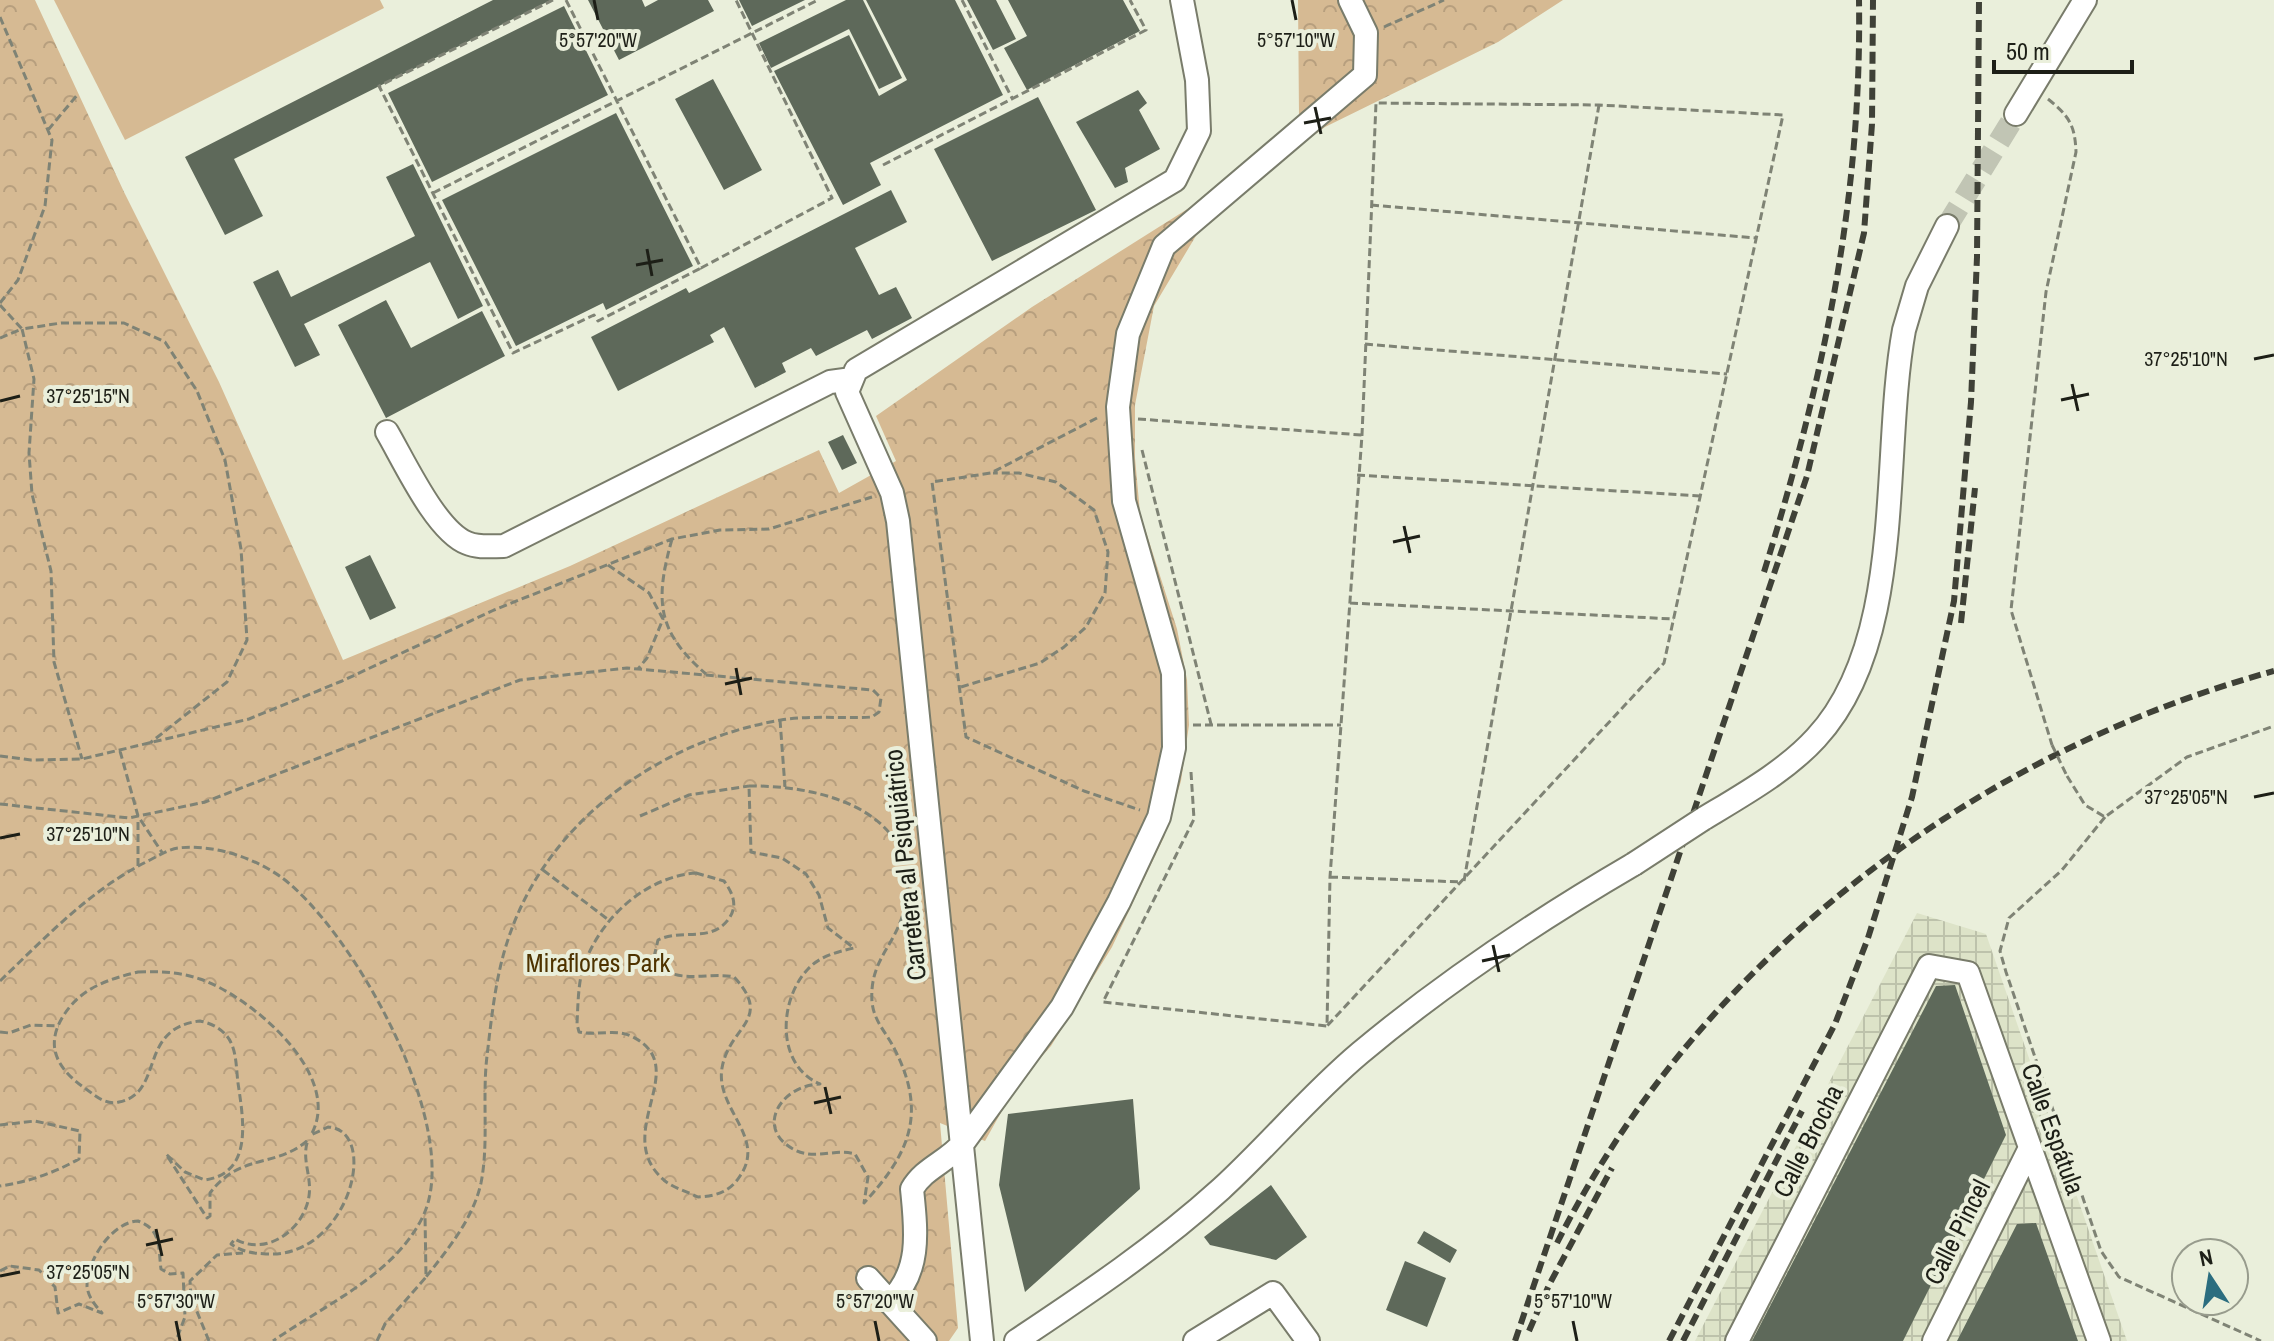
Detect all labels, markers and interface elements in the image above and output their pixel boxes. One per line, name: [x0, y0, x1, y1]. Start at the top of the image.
scale bar: [1994, 24, 2132, 74]
text: 5°57'20"W: [559, 26, 638, 53]
text: 5°57'10"W: [1257, 26, 1336, 53]
text: 50 m: [2006, 35, 2050, 67]
text: 37°25'10"N: [2144, 345, 2228, 372]
text: 37°25'15"N: [46, 382, 130, 409]
street label: Carretera al Psiquiátrico: [875, 748, 934, 982]
text: 37°25'05"N: [2144, 783, 2228, 810]
text: 37°25'10"N: [46, 820, 130, 847]
park label: Miraflores Park: [526, 945, 671, 980]
street label: Calle Espátula: [2014, 1058, 2093, 1200]
street label: Calle Brocha: [1764, 1078, 1851, 1203]
street label: Calle Pincel: [1915, 1173, 1998, 1290]
north arrow: [2170, 1237, 2250, 1317]
text: N: [2196, 1241, 2215, 1273]
text: 37°25'05"N: [46, 1258, 130, 1285]
text: 5°57'30"W: [137, 1287, 216, 1314]
text: 5°57'20"W: [836, 1287, 915, 1314]
text: 5°57'10"W: [1534, 1287, 1613, 1314]

